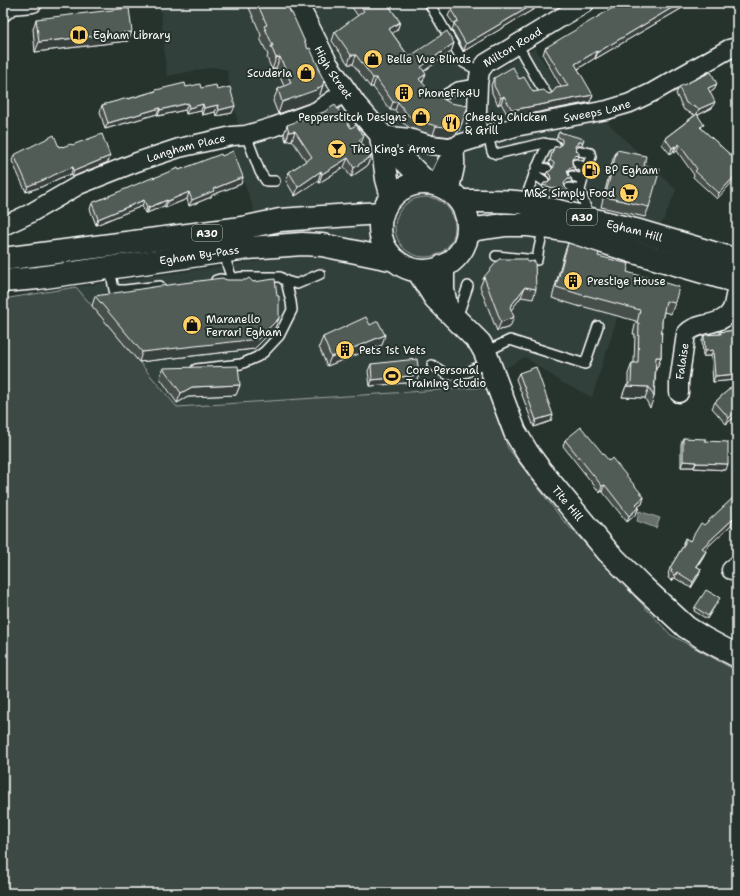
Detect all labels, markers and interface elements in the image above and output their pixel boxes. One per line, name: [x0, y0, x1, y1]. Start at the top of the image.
library icon: Egham Library: [68, 24, 90, 46]
street label: Milton Road: [480, 24, 545, 71]
place label: Egham Library: [93, 28, 171, 43]
street label: High Street: [311, 43, 356, 103]
shop icon: Belle Vue Blinds: [362, 48, 384, 70]
place label: Belle Vue Blinds: [387, 52, 471, 67]
shop icon: Scuderia: [295, 62, 317, 84]
place label: Scuderia: [247, 66, 292, 81]
building icon: PhoneFix4U: [393, 82, 415, 104]
place label: PhoneFix4U: [418, 86, 480, 101]
street label: Sweeps Lane: [562, 96, 633, 126]
shop icon: Pepperstitch Designs: [410, 106, 432, 128]
place label: Pepperstitch Designs: [298, 110, 407, 125]
place label: Cheeky Chicken & Grill: [465, 110, 547, 138]
restaurant icon: Cheeky Chicken & Grill: [440, 112, 462, 134]
street label: Langham Place: [145, 131, 227, 166]
bar icon: The King's Arms: [326, 138, 348, 160]
place label: The King's Arms: [351, 142, 436, 157]
fuel station icon: BP Egham: [580, 159, 602, 181]
place label: BP Egham: [605, 163, 659, 178]
supermarket icon: M&S Simply Food: [618, 182, 640, 204]
place label: M&S Simply Food: [524, 186, 615, 201]
road number: A30: [567, 209, 597, 225]
street label: Egham Hill: [605, 216, 665, 246]
road number: A30: [192, 225, 222, 241]
street label: Egham By-Pass: [158, 242, 240, 269]
building icon: Prestige House: [562, 270, 584, 292]
place label: Prestige House: [587, 274, 666, 289]
place label: Maranello Ferrari Egham: [206, 312, 282, 340]
shop icon: Maranello Ferrari Egham: [181, 314, 203, 336]
building icon: Pets 1st Vets: [334, 339, 356, 361]
street label: Falaise: [672, 342, 693, 381]
place label: Pets 1st Vets: [359, 343, 426, 358]
place label: Core Personal Training Studio: [406, 363, 487, 391]
sports icon: Core Personal Training Studio: [381, 365, 403, 387]
street label: Tite Hill: [548, 483, 587, 525]

